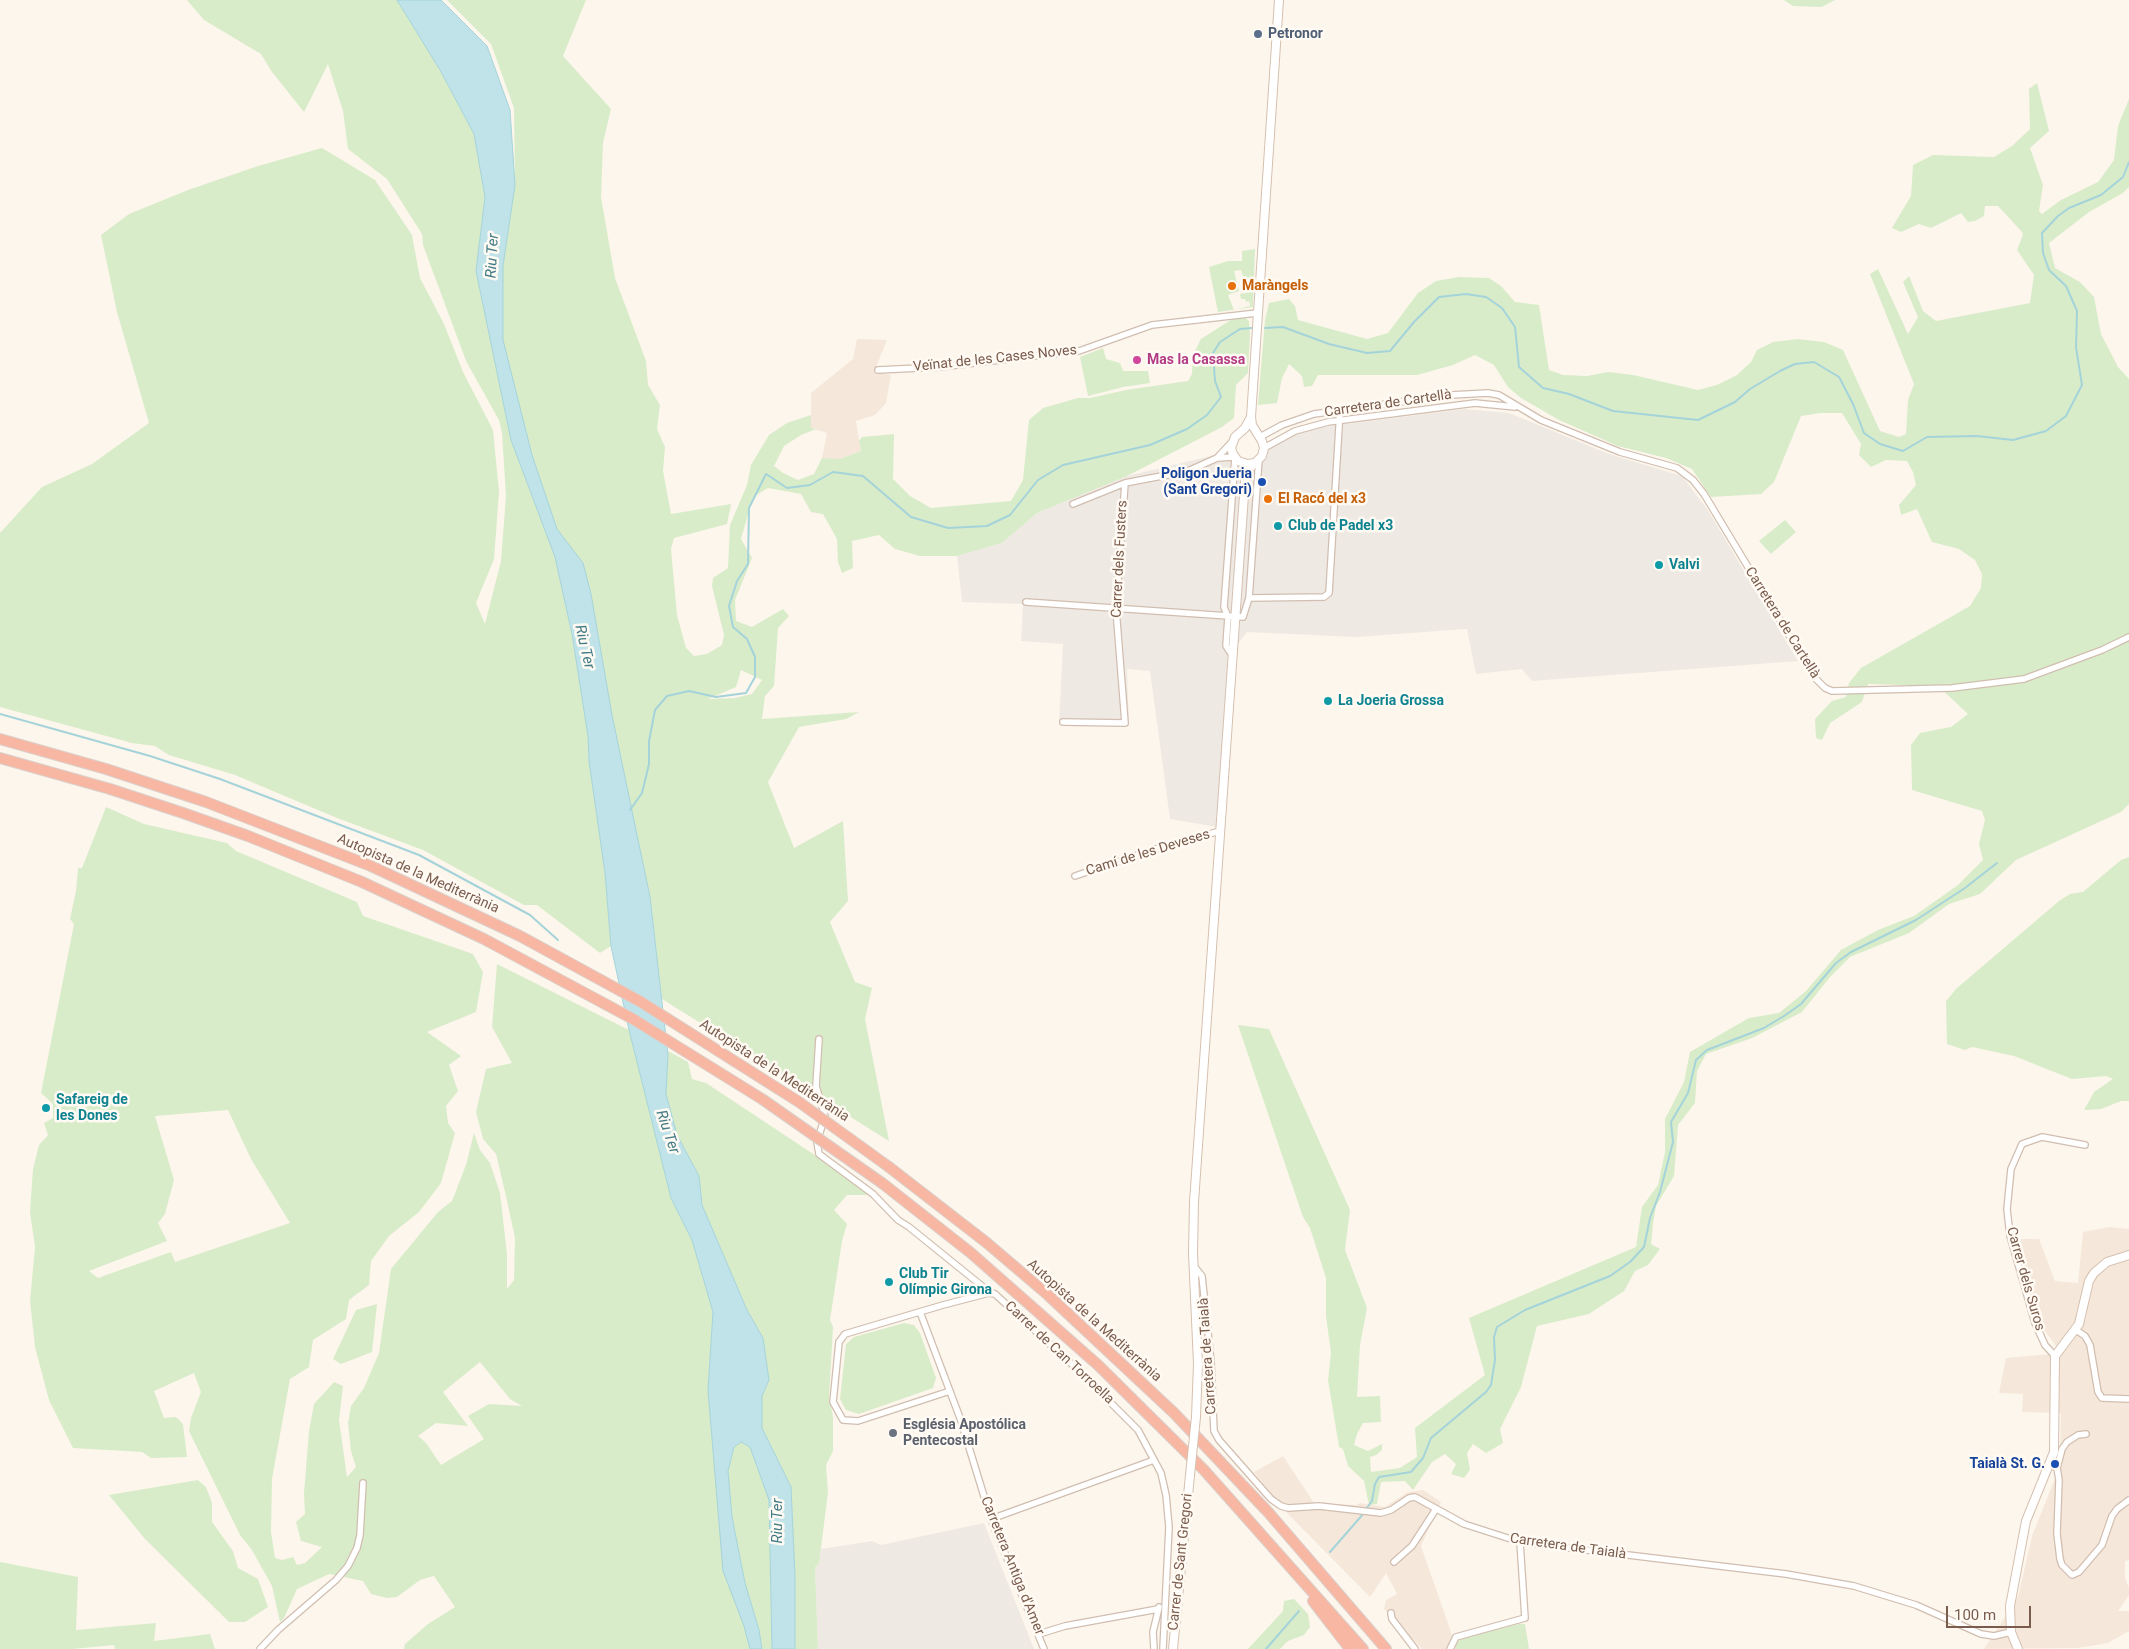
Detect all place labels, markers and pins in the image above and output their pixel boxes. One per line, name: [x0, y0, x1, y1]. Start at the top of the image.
place label: Petronor: [1268, 26, 1323, 42]
marker: Petronor: [1252, 28, 1264, 40]
place label: Maràngels: [1242, 278, 1308, 294]
marker: Maràngels: [1226, 280, 1238, 292]
place label: Mas la Casassa: [1147, 352, 1245, 368]
marker: Mas la Casassa: [1131, 354, 1143, 366]
place label: Poligon Jueria (Sant Gregori): [1161, 466, 1252, 498]
marker: Poligon Jueria (Sant Gregori): [1256, 476, 1268, 488]
place label: El Racó del x3: [1278, 491, 1366, 507]
marker: El Racó del x3: [1262, 493, 1274, 505]
place label: Club de Padel x3: [1288, 518, 1393, 534]
marker: Club de Padel x3: [1272, 520, 1284, 532]
place label: Valvi: [1669, 557, 1700, 573]
marker: Valvi: [1653, 559, 1665, 571]
place label: La Joeria Grossa: [1338, 693, 1444, 709]
marker: La Joeria Grossa: [1322, 695, 1334, 707]
place label: Safareig de les Dones: [56, 1092, 128, 1124]
marker: Safareig de les Dones: [40, 1102, 52, 1114]
place label: Club Tir Olímpic Girona: [899, 1266, 992, 1298]
marker: Club Tir Olímpic Girona: [883, 1276, 895, 1288]
place label: Església Apostólica Pentecostal: [903, 1417, 1026, 1450]
marker: Església Apostólica Pentecostal: [887, 1427, 899, 1439]
place label: Taialà St. G.: [1969, 1456, 2045, 1472]
marker: Taialà St. G.: [2049, 1458, 2061, 1470]

